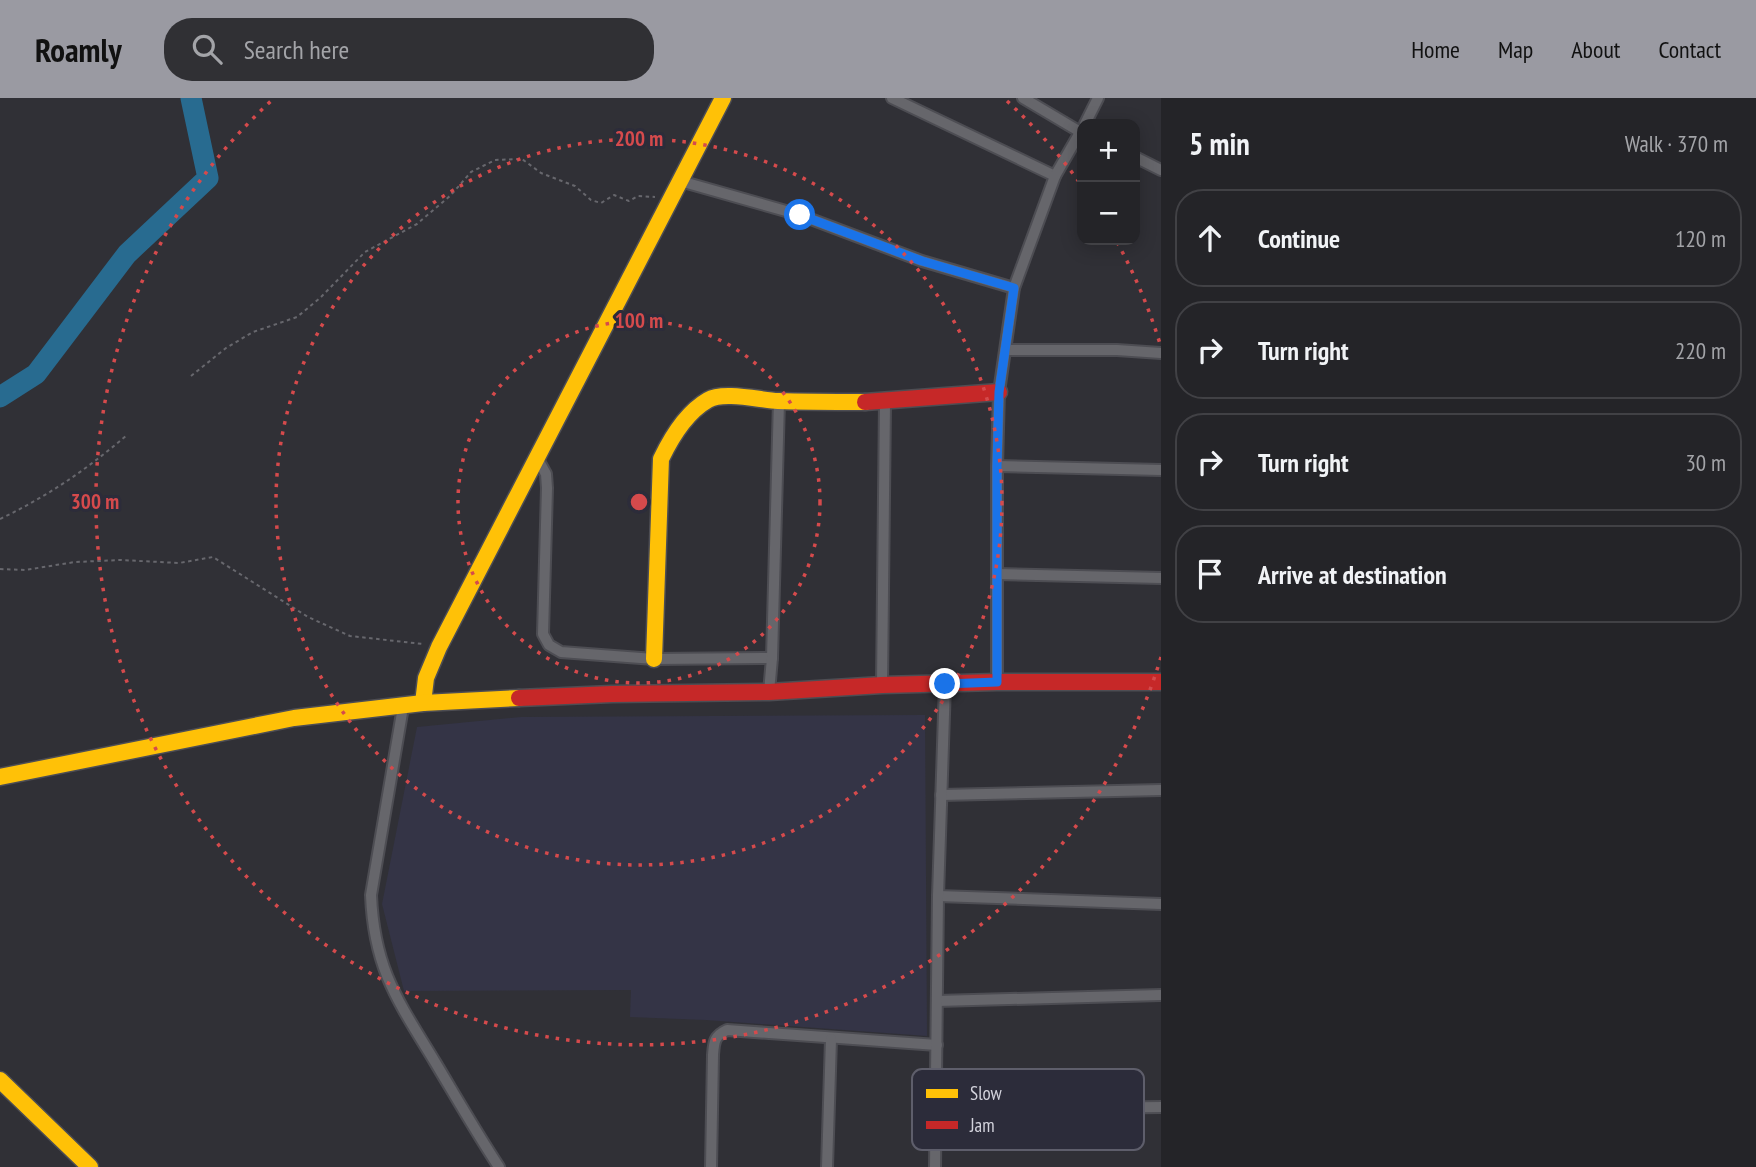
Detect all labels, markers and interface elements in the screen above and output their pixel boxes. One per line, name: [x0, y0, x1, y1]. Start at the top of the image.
search box: [164, 18, 654, 81]
text: Roamly: [35, 28, 122, 71]
icon: search: [188, 30, 226, 68]
text: Search here: [244, 33, 349, 66]
text: Home: [1411, 34, 1460, 65]
text: Map: [1498, 34, 1533, 65]
text: About: [1571, 34, 1620, 65]
text: Contact: [1658, 34, 1721, 65]
map controls: [1077, 119, 1140, 245]
button: +: [1077, 119, 1140, 182]
text: 5 min: [1189, 124, 1250, 163]
text: 200 m: [615, 125, 663, 152]
text: Walk · 370 m: [1625, 129, 1728, 158]
button: −: [1077, 182, 1140, 245]
route start: [784, 199, 815, 230]
icon: ahead: [1191, 219, 1229, 257]
text: Continue: [1258, 222, 1340, 255]
text: 120 m: [1675, 224, 1726, 253]
text: 100 m: [615, 307, 663, 334]
icon: right: [1191, 331, 1229, 369]
text: Turn right: [1258, 334, 1349, 367]
text: 220 m: [1675, 336, 1726, 365]
icon: right: [1191, 443, 1229, 481]
text: Turn right: [1258, 446, 1349, 479]
text: 30 m: [1685, 448, 1726, 477]
text: 300 m: [71, 488, 119, 515]
centre of rings: [627, 490, 651, 514]
icon: arrive: [1191, 555, 1229, 593]
text: Arrive at destination: [1258, 558, 1447, 591]
route end: [929, 668, 960, 699]
legend: [912, 1069, 1144, 1150]
text: Slow: [970, 1081, 1003, 1105]
text: Jam: [969, 1113, 995, 1137]

